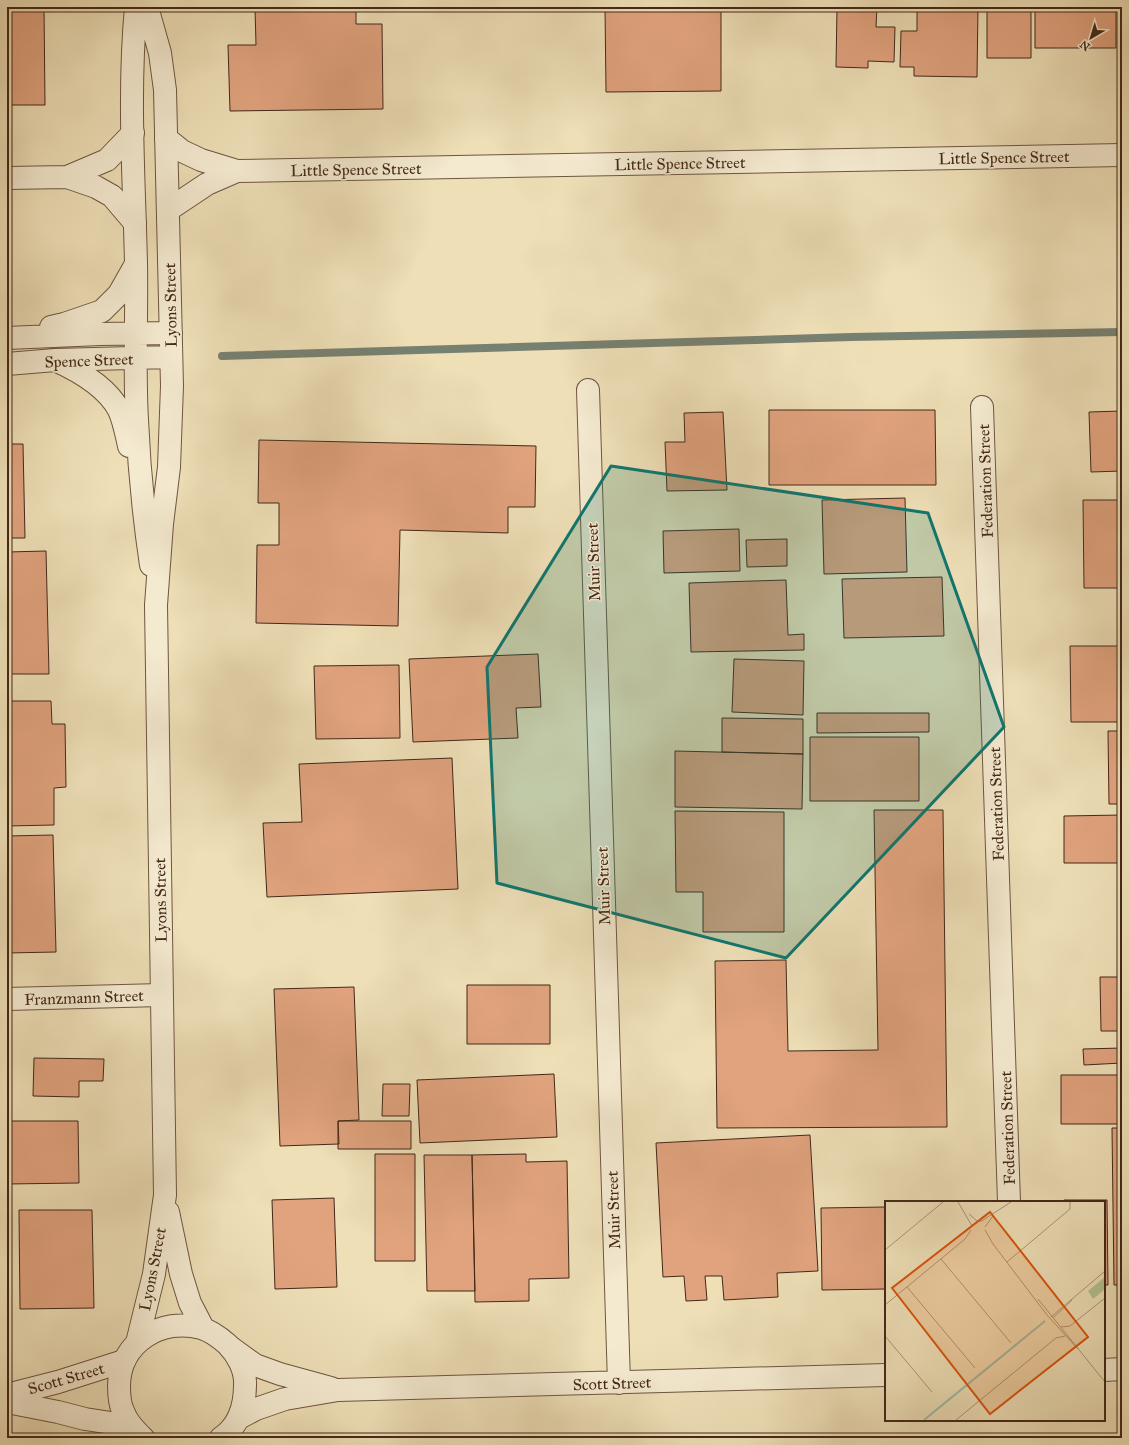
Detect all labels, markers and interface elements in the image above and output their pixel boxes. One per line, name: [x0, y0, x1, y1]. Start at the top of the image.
north arrow: [1071, 18, 1111, 58]
text: N: [1077, 37, 1093, 53]
street label: Little Spence Street: [938, 147, 1070, 168]
street label: Little Spence Street: [614, 153, 746, 174]
street label: Little Spence Street: [290, 159, 422, 180]
street label: Lyons Street: [160, 262, 181, 348]
street label: Spence Street: [44, 349, 134, 372]
street label: Federation Street: [974, 423, 997, 538]
street label: Muir Street: [583, 522, 604, 602]
street label: Federation Street: [985, 746, 1008, 861]
street label: Muir Street: [593, 846, 614, 926]
street label: Lyons Street: [150, 857, 171, 943]
street label: Franzmann Street: [24, 986, 144, 1009]
street label: Federation Street: [996, 1070, 1019, 1185]
street label: Muir Street: [603, 1170, 624, 1250]
inset map: [885, 1201, 1105, 1421]
street label: Lyons Street: [135, 1225, 170, 1313]
street label: Scott Street: [26, 1358, 107, 1398]
street label: Scott Street: [572, 1373, 652, 1394]

